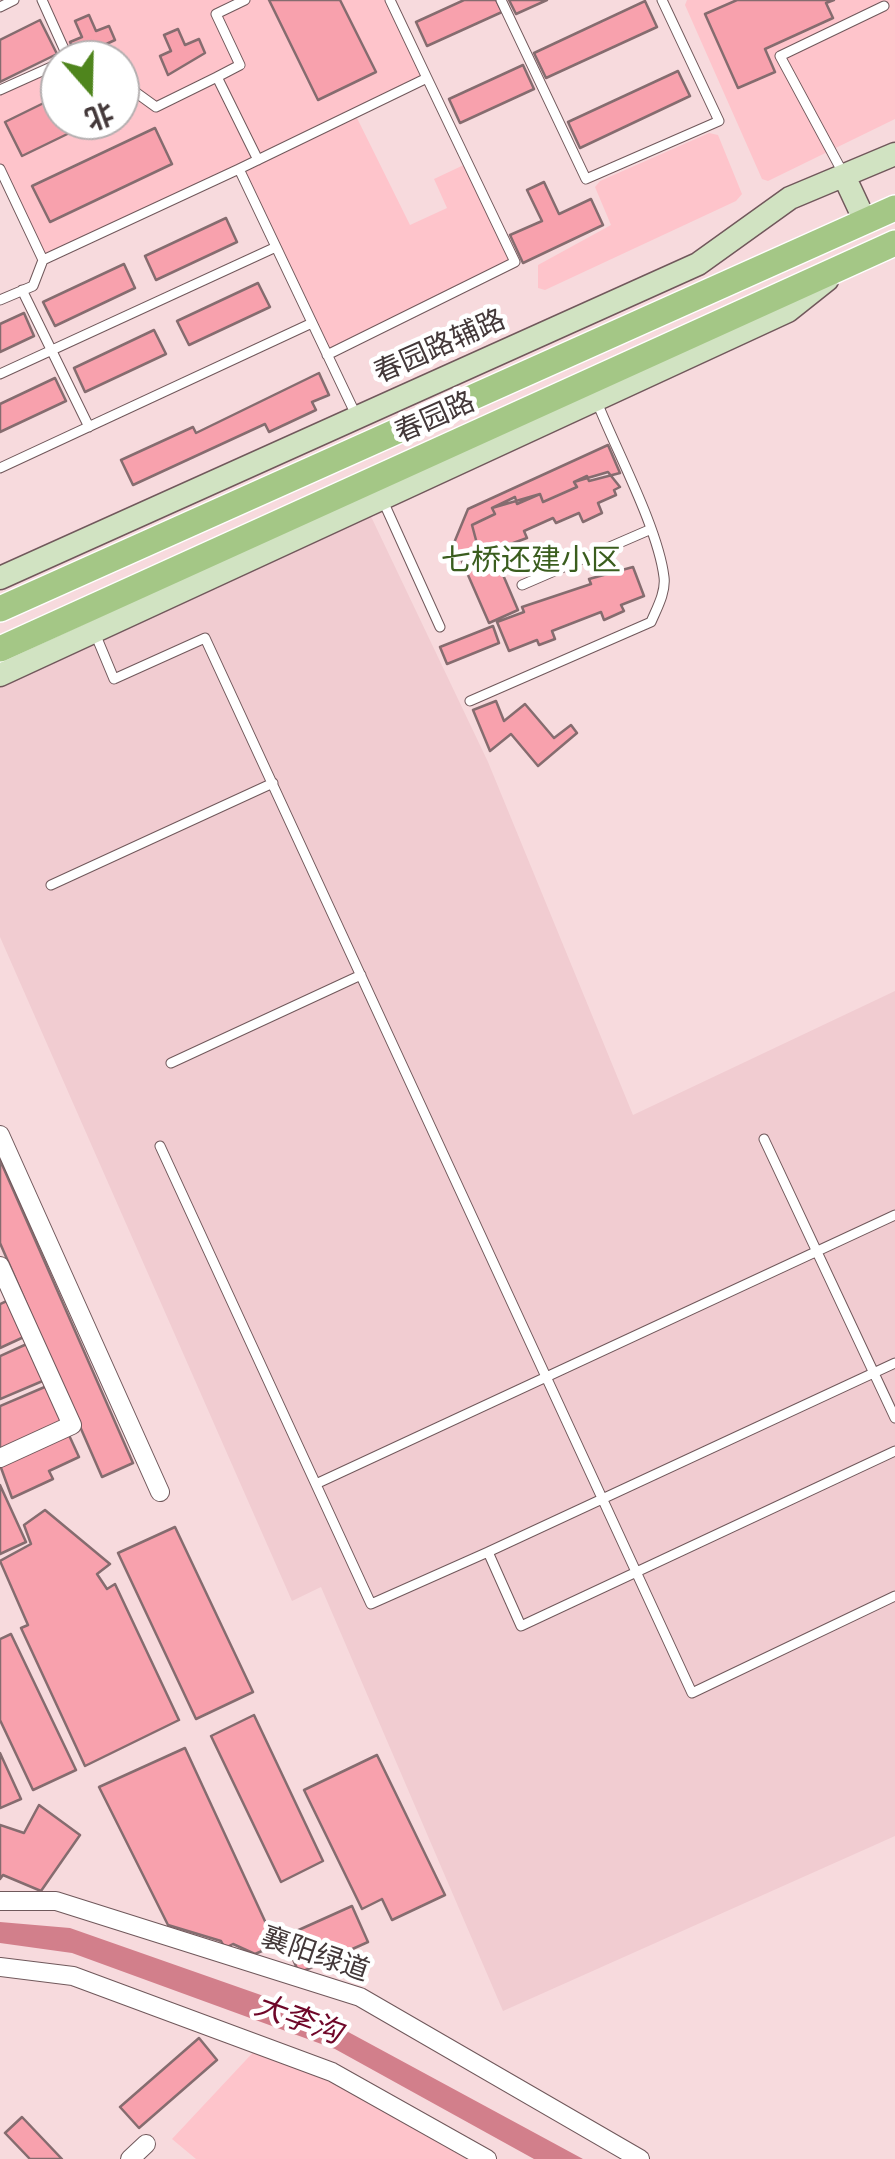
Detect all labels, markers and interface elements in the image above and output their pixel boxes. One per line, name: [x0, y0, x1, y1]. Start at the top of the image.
north arrow: [40, 40, 140, 140]
text: 北: [80, 95, 119, 138]
street label: 春园路辅路: [369, 303, 511, 391]
street label: 春园路: [390, 386, 480, 450]
district label: 七桥还建小区: [441, 543, 621, 579]
street label: 襄阳绿道: [257, 1921, 373, 1989]
water label: 大李沟: [250, 1988, 346, 2052]

